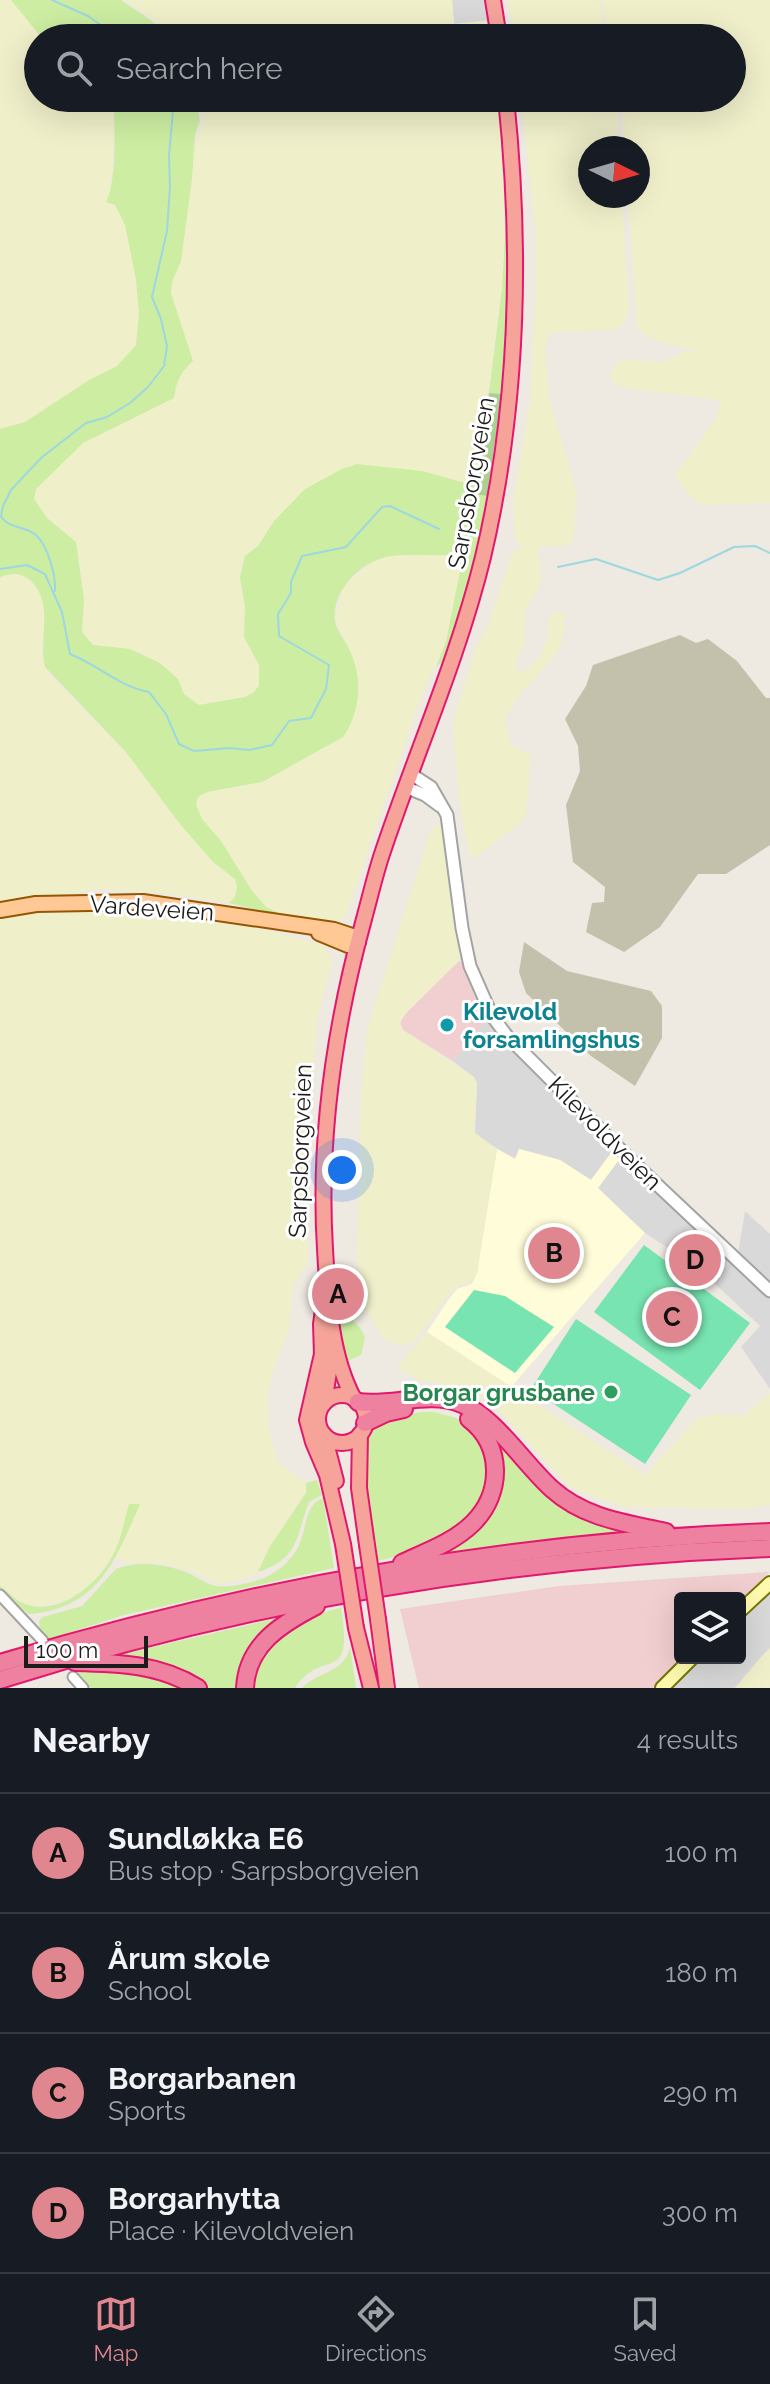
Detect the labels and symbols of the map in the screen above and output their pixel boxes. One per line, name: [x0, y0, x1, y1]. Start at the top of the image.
north arrow: [578, 136, 650, 208]
street label: Sarpsborgveien: [442, 395, 500, 571]
street label: Vardeveien: [89, 889, 215, 927]
place label: Kilevold forsamlingshus: [463, 997, 640, 1054]
marker: Kilevold forsamlingshus: [438, 1016, 456, 1034]
street label: Sarpsborgveien: [282, 1063, 318, 1239]
street label: Kilevoldveien: [542, 1070, 668, 1196]
your location: [322, 1150, 362, 1190]
pin: B: [528, 1223, 580, 1283]
pin: D: [669, 1230, 721, 1290]
pin: A: [312, 1264, 364, 1324]
pin: C: [646, 1287, 698, 1347]
place label: Borgar grusbane: [402, 1378, 595, 1407]
marker: Borgar grusbane: [602, 1383, 620, 1401]
scale bar: [24, 1632, 148, 1668]

